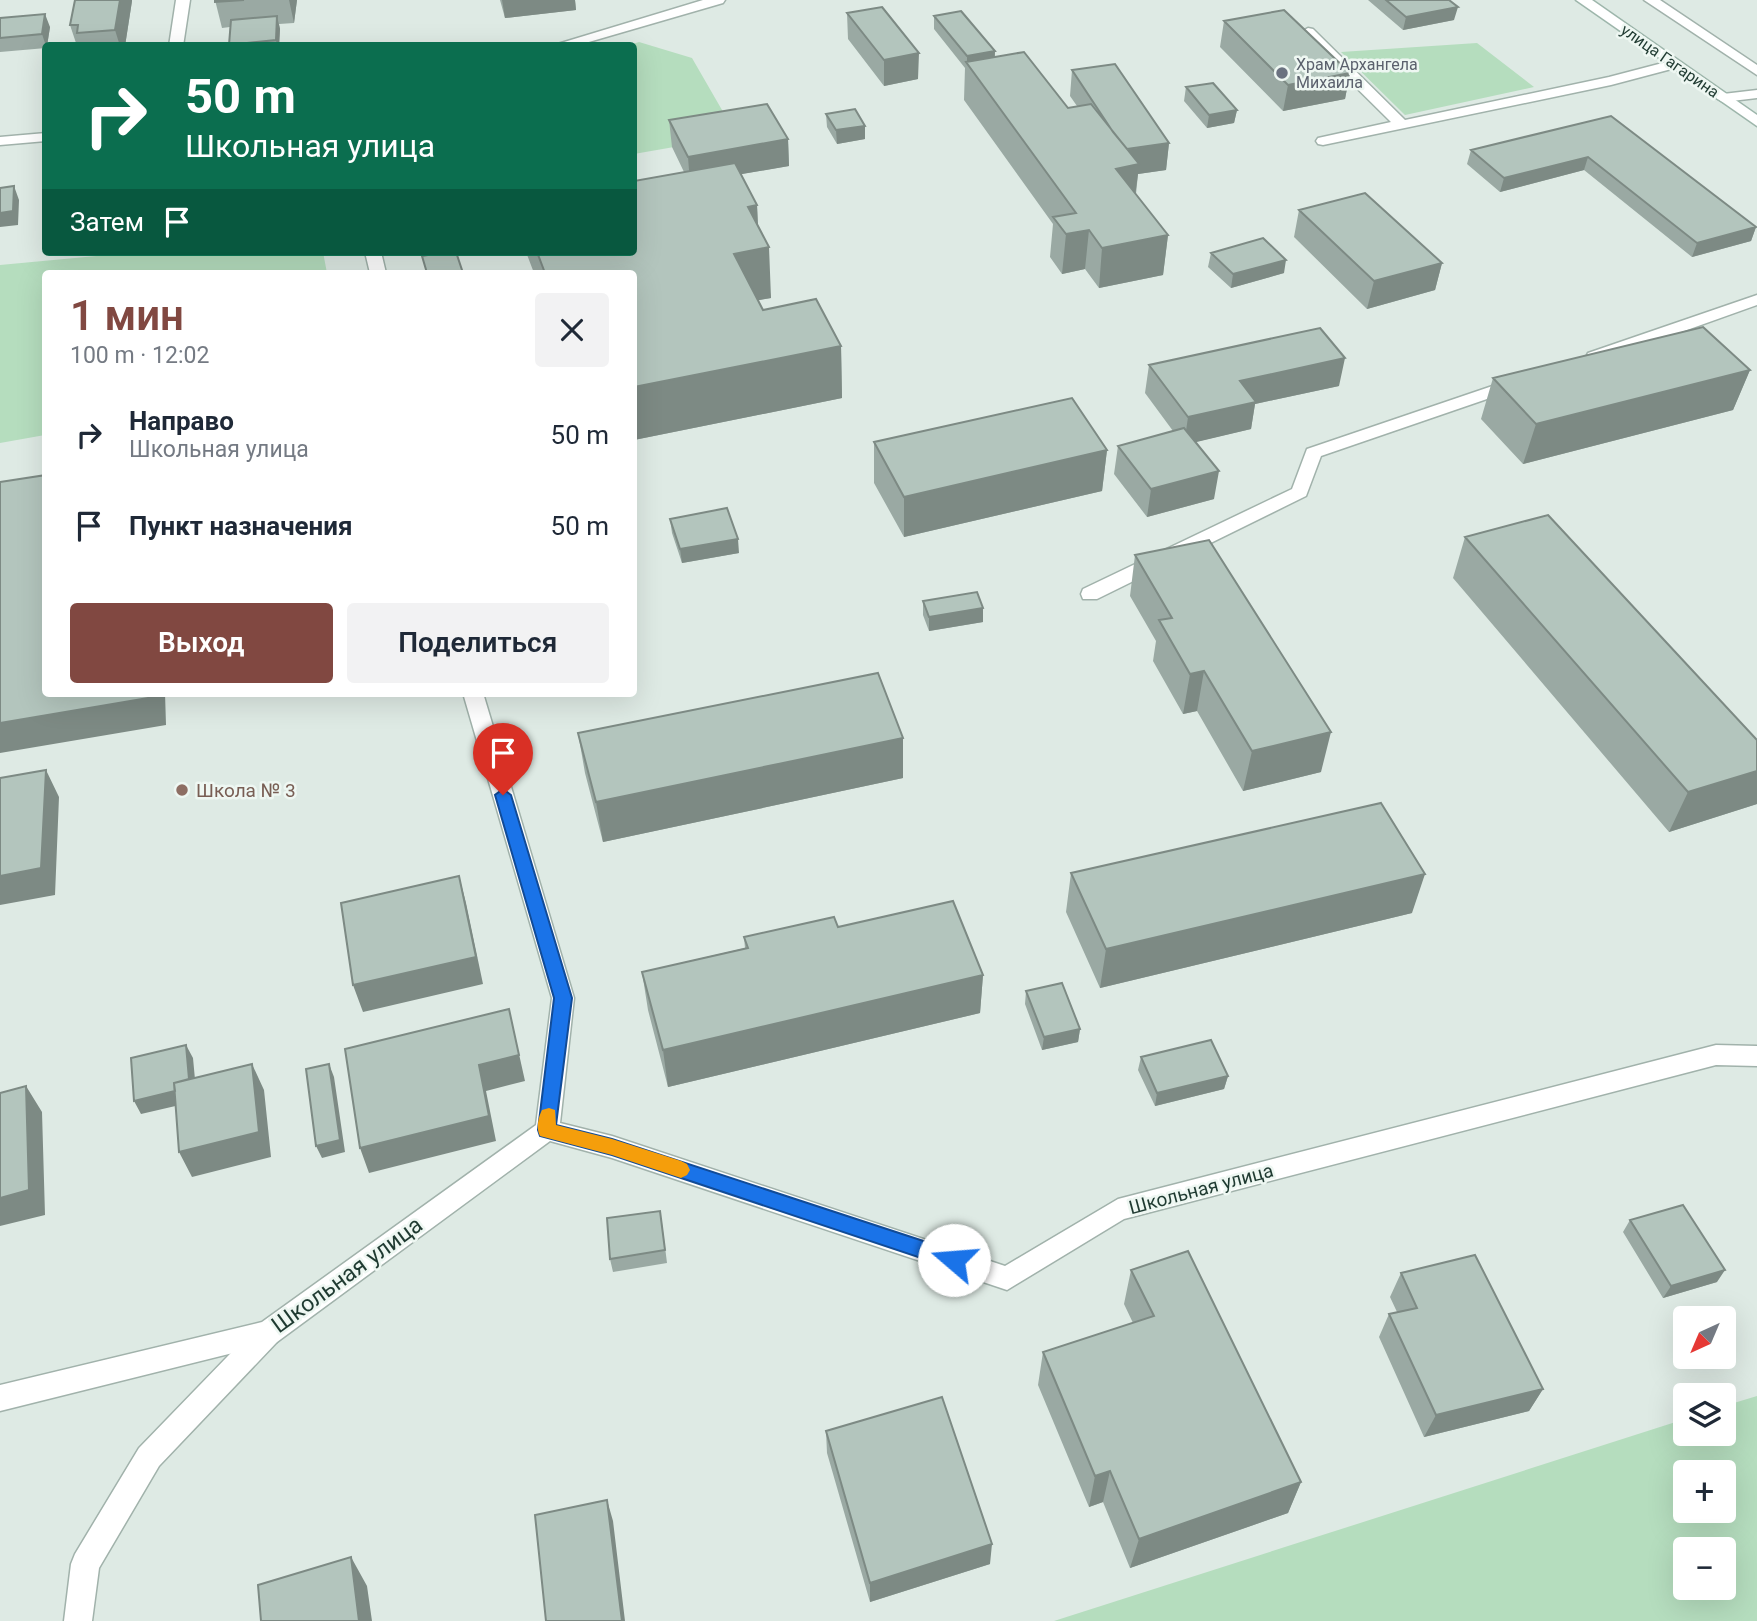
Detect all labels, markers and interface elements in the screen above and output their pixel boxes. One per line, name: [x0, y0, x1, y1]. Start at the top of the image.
street label: улица Гагарина: [1617, 20, 1723, 102]
place label: Храм Архангела Михаила: [1296, 55, 1418, 92]
marker: Храм Архангела Михаила: [1274, 65, 1290, 81]
text: 50 m: [185, 68, 296, 125]
icon: right: [70, 70, 161, 161]
text: Школьная улица: [185, 127, 435, 165]
icon: arrive: [158, 203, 196, 241]
text: Затем: [70, 207, 144, 237]
text: 1 мин: [70, 291, 184, 340]
button: close: [535, 293, 609, 367]
text: 100 m · 12:02: [70, 342, 209, 369]
text: Направо: [129, 406, 234, 436]
icon: right: [70, 416, 108, 454]
text: 50 m: [551, 420, 609, 450]
text: Школьная улица: [129, 436, 309, 463]
icon: arrive: [70, 507, 108, 545]
text: Пункт назначения: [129, 511, 353, 541]
text: 50 m: [551, 511, 609, 541]
button: Выход: [70, 603, 333, 683]
button: Поделиться: [347, 603, 609, 683]
pin: [473, 723, 533, 795]
icon: arrive: [484, 734, 522, 772]
place label: Школа № 3: [196, 779, 296, 802]
marker: Школа № 3: [174, 782, 190, 798]
street label: Школьная улица: [1126, 1159, 1276, 1219]
street label: Школьная улица: [266, 1211, 428, 1339]
position arrow: [917, 1223, 991, 1297]
north arrow: [1673, 1306, 1736, 1368]
map controls: [1673, 1306, 1736, 1600]
button: layers: [1673, 1383, 1736, 1446]
button: +: [1673, 1460, 1736, 1523]
button: −: [1673, 1537, 1736, 1600]

